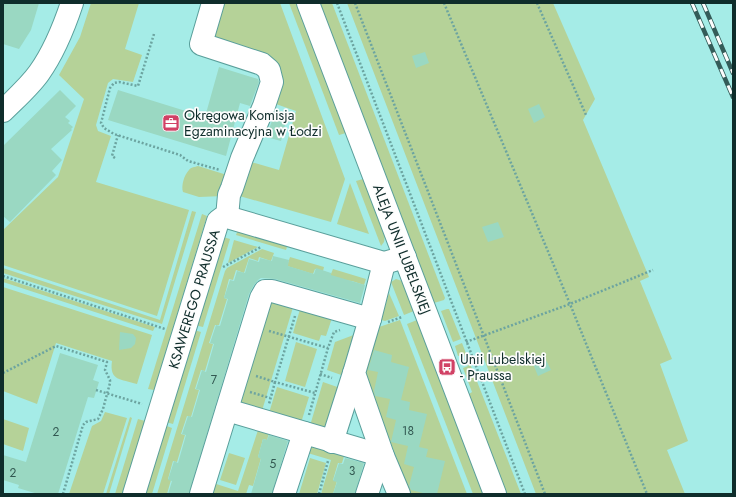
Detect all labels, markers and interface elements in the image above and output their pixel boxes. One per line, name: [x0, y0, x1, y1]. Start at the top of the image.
place label: Okręgowa Komisja Egzaminacyjna w Łodzi: [184, 105, 322, 141]
office icon: Okręgowa Komisja Egzaminacyjna w Łodzi: [161, 113, 181, 133]
street label: ALEJA UNII LUBELSKIEJ: [368, 181, 436, 317]
street label: KSAWEREGO PRAUSSA: [163, 226, 225, 371]
place label: Unii Lubelskiej - Praussa: [460, 349, 546, 385]
bus stop icon: Unii Lubelskiej - Praussa: [437, 357, 457, 377]
house number: 7: [211, 371, 218, 389]
house number: 18: [402, 422, 414, 440]
house number: 2: [53, 423, 60, 441]
house number: 5: [270, 455, 277, 473]
house number: 3: [349, 462, 356, 480]
house number: 2: [10, 464, 17, 482]

